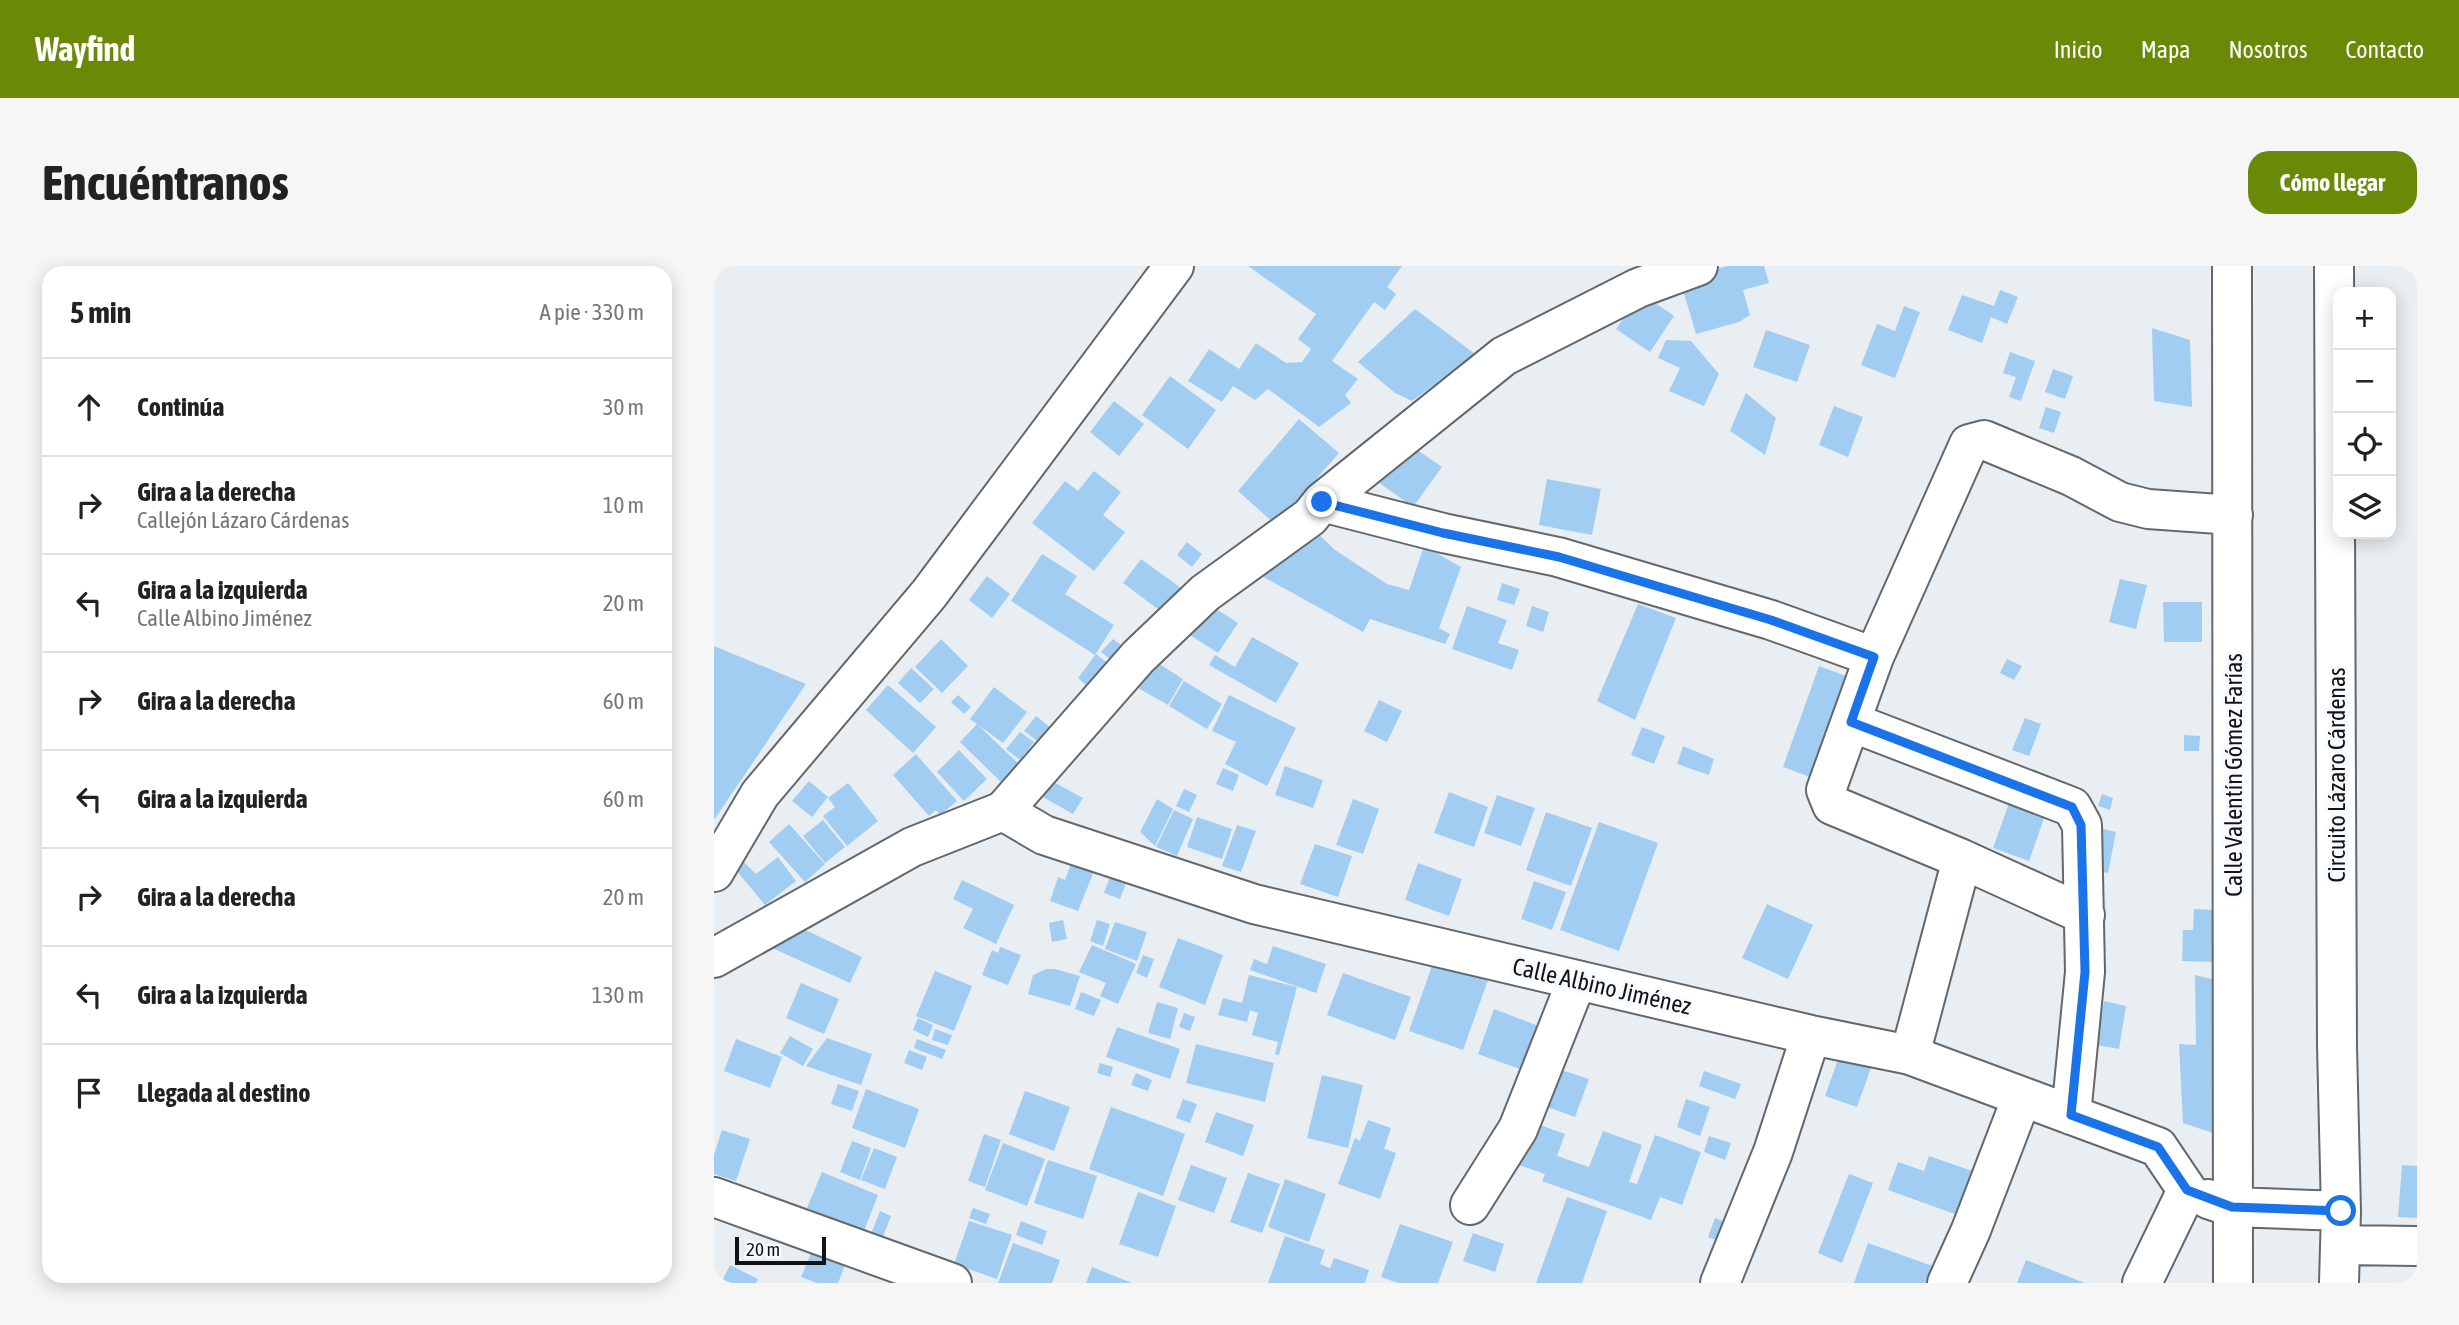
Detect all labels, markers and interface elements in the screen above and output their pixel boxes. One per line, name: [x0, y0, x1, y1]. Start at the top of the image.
text: Wayfind: [35, 30, 135, 68]
text: Inicio: [2054, 36, 2103, 63]
text: Mapa: [2141, 36, 2190, 63]
text: Nosotros: [2228, 36, 2307, 63]
text: Contacto: [2345, 36, 2424, 63]
button: Cómo llegar: [2248, 151, 2417, 214]
text: Encuéntranos: [42, 154, 289, 210]
map controls: [2333, 287, 2396, 539]
button: +: [2333, 287, 2396, 350]
text: 5 min: [70, 295, 131, 329]
text: A pie · 330 m: [540, 299, 644, 325]
button: −: [2333, 350, 2396, 413]
icon: ahead: [70, 388, 108, 426]
text: Continúa: [137, 392, 224, 422]
text: 30 m: [603, 394, 644, 420]
button: locate: [2333, 413, 2396, 476]
button: layers: [2333, 476, 2396, 539]
text: Gira a la derecha: [137, 477, 296, 507]
icon: right: [70, 486, 108, 524]
route end: [1306, 486, 1337, 517]
text: 10 m: [603, 492, 644, 518]
text: Callejón Lázaro Cárdenas: [137, 507, 349, 533]
text: Gira a la izquierda: [137, 575, 308, 605]
icon: left: [70, 584, 108, 622]
text: 20 m: [603, 590, 644, 616]
text: Calle Albino Jiménez: [137, 605, 312, 631]
street label: Calle Valentín Gómez Farías: [2220, 653, 2247, 897]
street label: Circuito Lázaro Cárdenas: [2323, 667, 2350, 883]
icon: right: [70, 682, 108, 720]
text: Gira a la derecha: [137, 686, 296, 716]
text: 60 m: [603, 688, 644, 714]
icon: left: [70, 780, 108, 818]
text: Gira a la izquierda: [137, 784, 308, 814]
text: 60 m: [603, 786, 644, 812]
icon: right: [70, 878, 108, 916]
text: Gira a la derecha: [137, 882, 296, 912]
text: 20 m: [603, 884, 644, 910]
street label: Calle Albino Jiménez: [1510, 952, 1694, 1020]
icon: left: [70, 976, 108, 1014]
text: Gira a la izquierda: [137, 980, 308, 1010]
text: 130 m: [592, 982, 644, 1008]
icon: arrive: [70, 1074, 108, 1112]
text: Llegada al destino: [137, 1078, 310, 1108]
route start: [2325, 1195, 2356, 1226]
scale bar: [735, 1234, 826, 1266]
text: 20 m: [746, 1238, 780, 1260]

